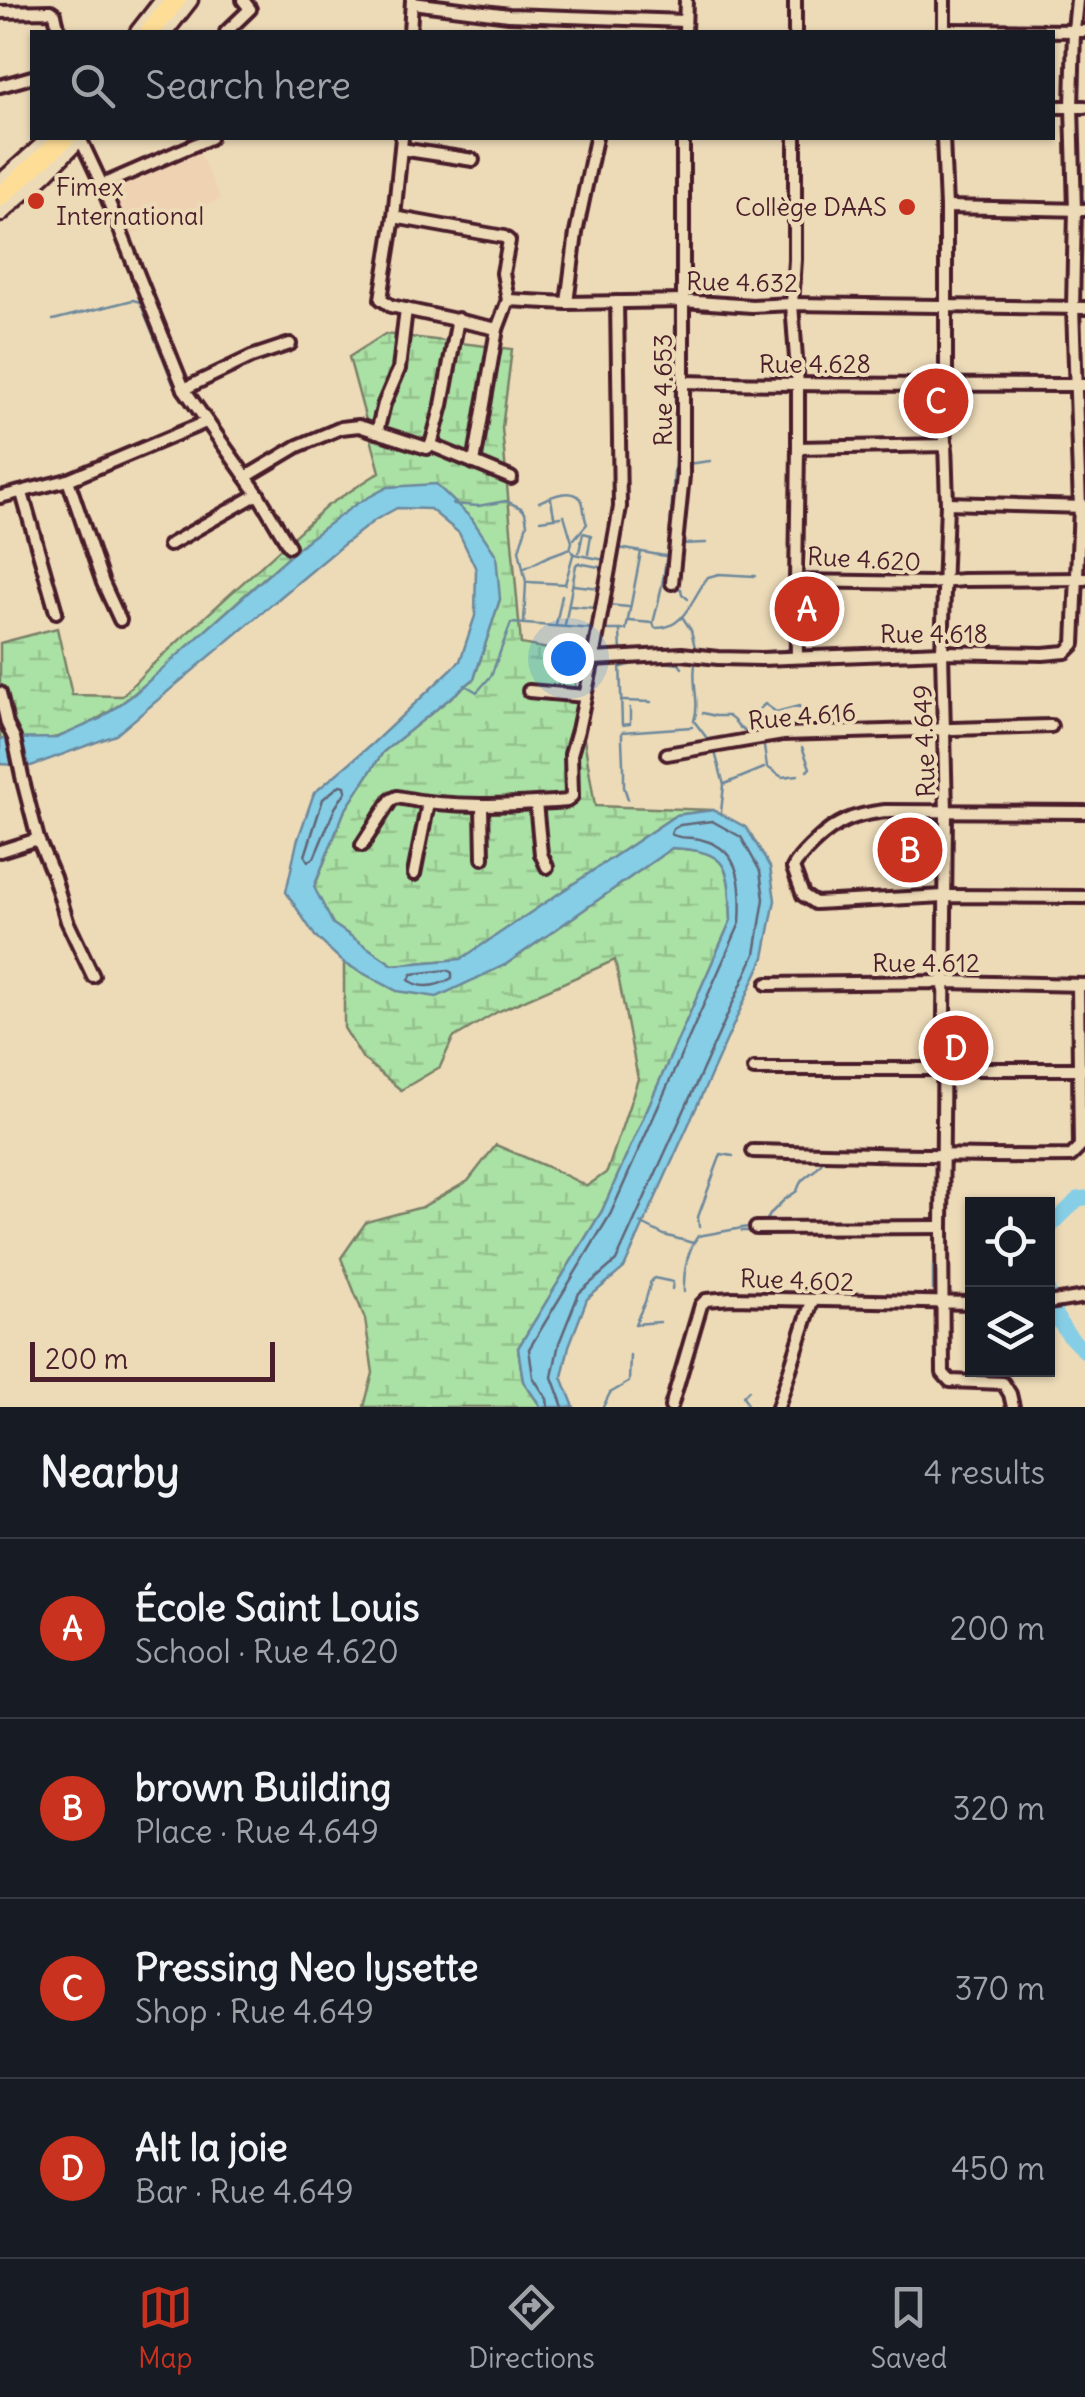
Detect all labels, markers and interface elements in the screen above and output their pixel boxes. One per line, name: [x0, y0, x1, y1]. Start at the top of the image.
search box: [30, 30, 1055, 140]
icon: search: [65, 58, 120, 113]
text: Search here: [145, 62, 351, 109]
place label: Fimex International: [56, 171, 204, 232]
marker: Fimex International: [25, 190, 47, 212]
place label: Collège DAAS: [735, 191, 887, 223]
marker: Collège DAAS: [896, 196, 918, 218]
street label: Rue 4.632: [686, 265, 798, 299]
street label: Rue 4.653: [647, 334, 679, 446]
street label: Rue 4.628: [759, 348, 871, 380]
pin: C: [904, 364, 968, 438]
street label: Rue 4.620: [806, 540, 922, 578]
pin: A: [774, 572, 840, 646]
street label: Rue 4.618: [880, 618, 988, 650]
your location: [543, 633, 594, 684]
street label: Rue 4.649: [906, 684, 942, 798]
street label: Rue 4.616: [747, 695, 857, 737]
pin: B: [878, 812, 942, 888]
street label: Rue 4.612: [872, 947, 980, 979]
pin: D: [924, 1010, 988, 1086]
map controls: [965, 1197, 1055, 1377]
button: locate: [965, 1197, 1055, 1287]
street label: Rue 4.602: [740, 1262, 854, 1298]
button: layers: [965, 1287, 1055, 1377]
scale bar: [30, 1337, 275, 1382]
text: 200 m: [45, 1341, 128, 1377]
text: Nearby: [40, 1446, 179, 1498]
text: 4 results: [924, 1452, 1045, 1493]
text: École Saint Louis: [135, 1584, 419, 1631]
text: A: [62, 1608, 83, 1649]
text: 200 m: [950, 1608, 1045, 1649]
text: School · Rue 4.620: [135, 1631, 399, 1672]
text: brown Building: [135, 1764, 392, 1811]
text: B: [62, 1788, 83, 1829]
text: 320 m: [953, 1788, 1045, 1829]
text: Place · Rue 4.649: [135, 1811, 379, 1852]
text: Pressing Neo lysette: [135, 1944, 478, 1991]
text: C: [62, 1968, 83, 2009]
text: 370 m: [954, 1968, 1045, 2009]
text: Shop · Rue 4.649: [135, 1991, 374, 2032]
text: Alt la joie: [135, 2124, 288, 2171]
text: D: [61, 2148, 84, 2189]
text: 450 m: [951, 2148, 1045, 2189]
text: Bar · Rue 4.649: [135, 2171, 354, 2212]
tab: Map: [138, 2280, 193, 2376]
tab: Directions: [468, 2280, 595, 2376]
tab: Saved: [870, 2280, 947, 2376]

